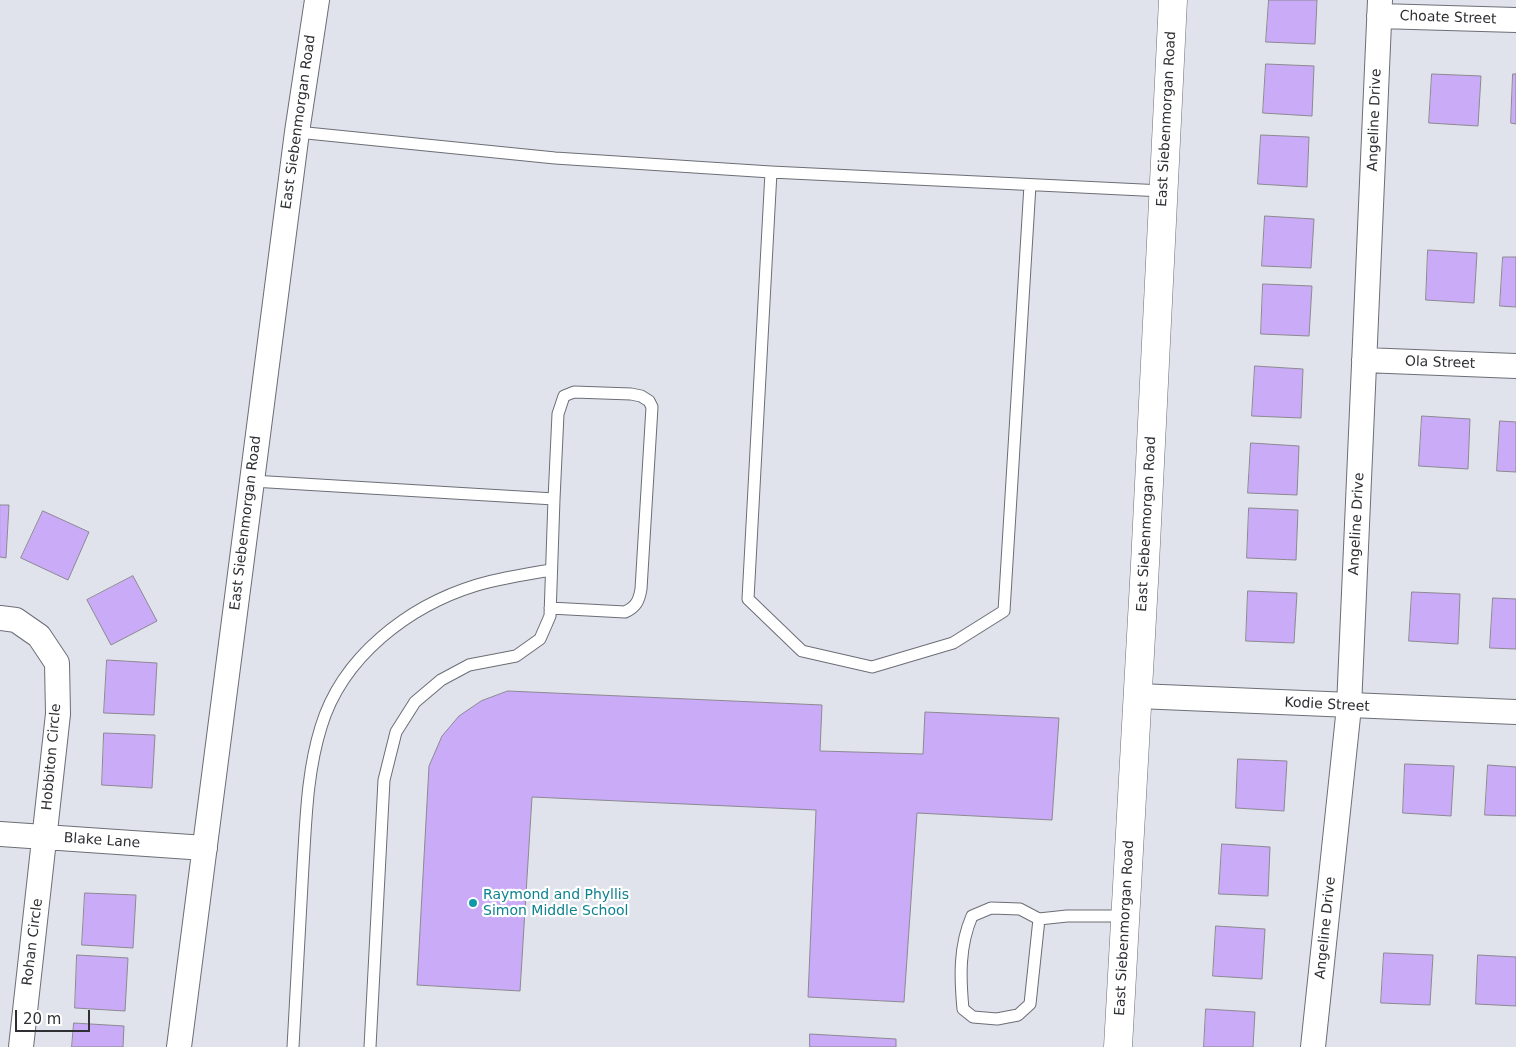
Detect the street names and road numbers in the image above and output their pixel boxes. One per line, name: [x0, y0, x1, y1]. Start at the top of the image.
street label: Choate Street: [1399, 8, 1497, 28]
street label: East Siebenmorgan Road: [1154, 31, 1180, 207]
street label: East Siebenmorgan Road: [278, 34, 320, 210]
street label: Angeline Drive: [1365, 68, 1385, 172]
street label: Ola Street: [1404, 353, 1476, 373]
street label: East Siebenmorgan Road: [227, 435, 265, 611]
street label: East Siebenmorgan Road: [1134, 436, 1160, 612]
street label: Angeline Drive: [1346, 472, 1368, 576]
street label: Kodie Street: [1284, 694, 1370, 716]
street label: Hobbiton Circle: [39, 703, 65, 811]
street label: Blake Lane: [63, 830, 141, 852]
street label: East Siebenmorgan Road: [1112, 840, 1138, 1016]
street label: Angeline Drive: [1312, 876, 1340, 980]
street label: Rohan Circle: [19, 897, 47, 987]

